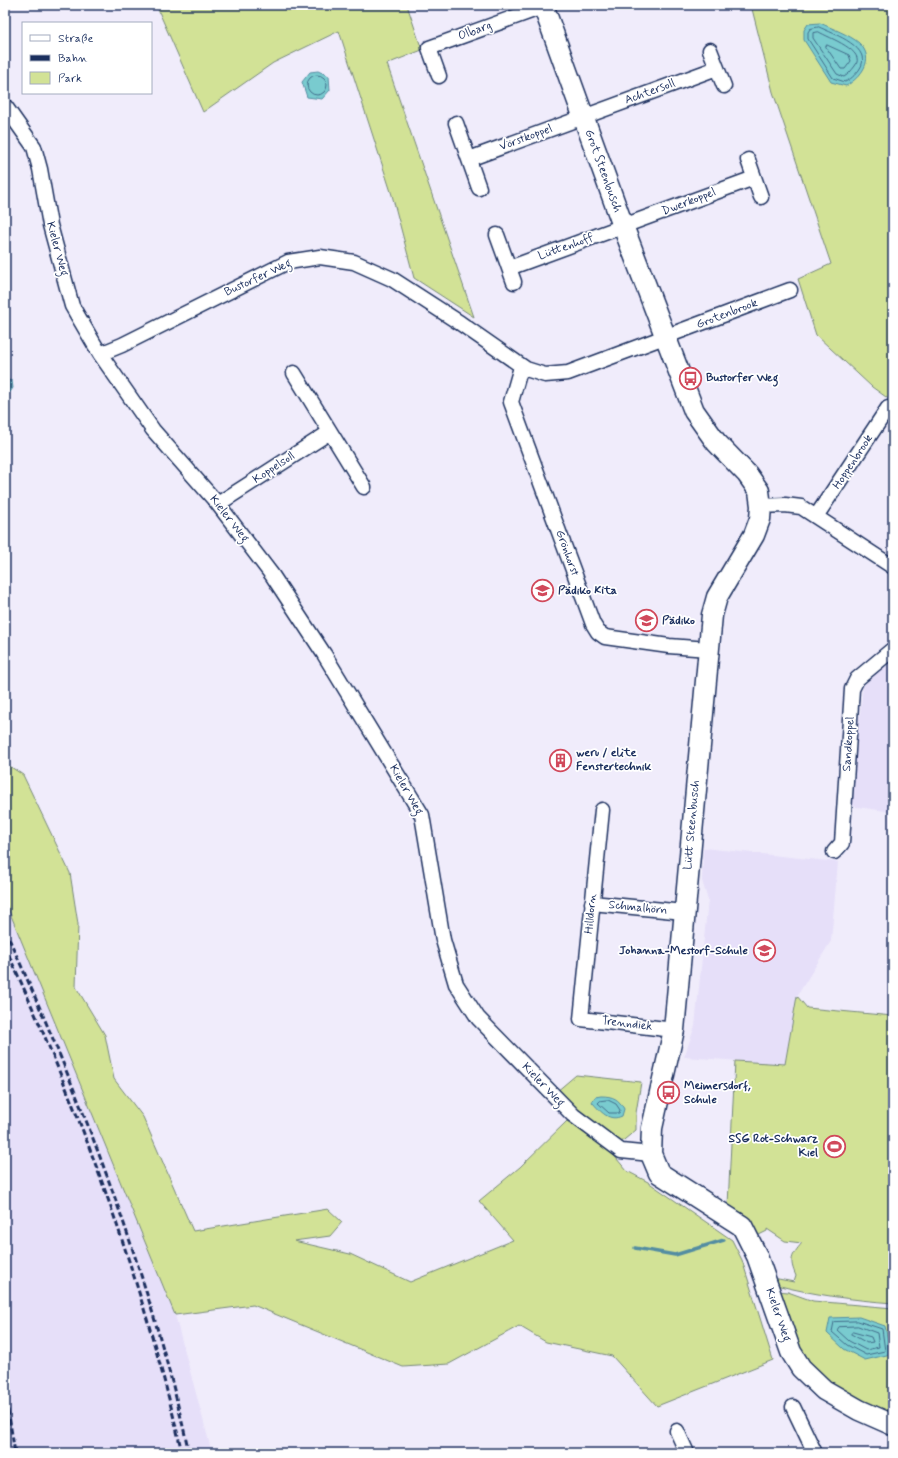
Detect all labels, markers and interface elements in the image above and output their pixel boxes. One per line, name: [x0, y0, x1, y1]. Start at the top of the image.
street label: Olbarg: [456, 18, 494, 44]
legend: [22, 22, 152, 94]
text: Straße: [58, 31, 93, 47]
text: Bahn: [58, 51, 88, 67]
text: Park: [58, 71, 82, 87]
street label: Achtersoll: [622, 75, 678, 109]
street label: Vörstkoppel: [497, 121, 555, 155]
street label: Grot Steenbusch: [581, 127, 626, 215]
street label: Dwerkoppel: [660, 184, 718, 220]
street label: Kieler Weg: [41, 220, 72, 279]
street label: Lüttenhoff: [536, 230, 596, 264]
street label: Bustorfer Weg: [222, 255, 295, 301]
street label: Grotenbrook: [694, 295, 760, 333]
bus stop icon: Bustorfer Weg: [678, 365, 704, 391]
place label: Bustorfer Weg: [706, 370, 779, 387]
street label: Hoppenbrook: [829, 432, 877, 492]
street label: Koppelsoll: [250, 448, 298, 488]
street label: Kieler Weg: [205, 492, 253, 547]
street label: Grönhorst: [551, 528, 583, 579]
school or university icon: Pädiko Kita: [530, 578, 556, 604]
place label: Pädiko Kita: [558, 583, 617, 599]
school or university icon: Pädiko: [633, 608, 659, 634]
place label: Pädiko: [662, 613, 695, 629]
street label: Sandkoppel: [839, 716, 859, 772]
place label: weru / elite Fenstertechnik: [576, 745, 652, 775]
building icon: weru / elite Fenstertechnik: [547, 747, 573, 773]
street label: Kieler Weg: [384, 762, 427, 819]
street label: Lütt Steenbusch: [680, 779, 704, 871]
street label: Hilldorn: [581, 893, 601, 935]
street label: Schmalhörn: [608, 897, 668, 919]
school or university icon: Johanna-Mestorf-Schule: [751, 938, 777, 964]
place label: Johanna-Mestorf-Schule: [619, 943, 749, 959]
street label: Trenndiek: [601, 1013, 653, 1035]
street label: Kieler Weg: [517, 1059, 568, 1112]
place label: Meimersdorf, Schule: [684, 1078, 751, 1108]
bus stop icon: Meimersdorf, Schule: [656, 1080, 682, 1106]
place label: SSG Rot-Schwarz Kiel: [729, 1131, 818, 1161]
sports icon: SSG Rot-Schwarz Kiel: [821, 1133, 847, 1159]
street label: Kieler Weg: [760, 1286, 795, 1345]

